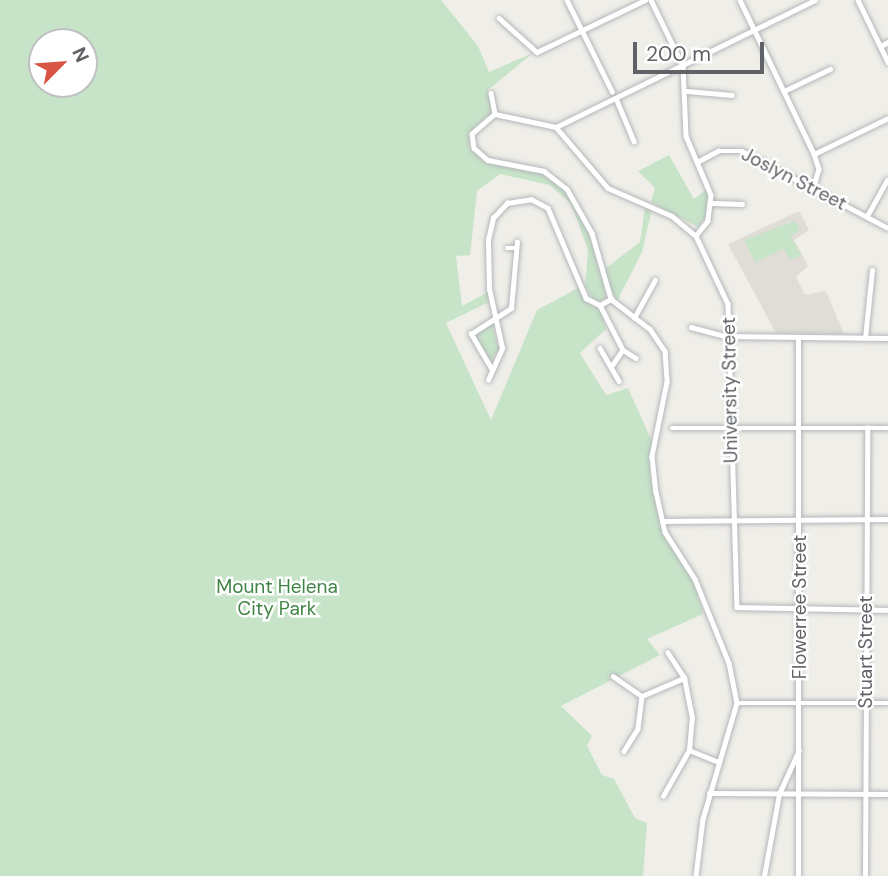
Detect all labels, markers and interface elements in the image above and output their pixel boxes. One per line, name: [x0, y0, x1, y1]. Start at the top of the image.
north arrow: [28, 28, 98, 98]
scale bar: [636, 28, 767, 72]
text: 200 m: [646, 40, 711, 68]
text: N: [66, 43, 95, 66]
street label: Joslyn Street: [738, 143, 850, 215]
street label: University Street: [717, 317, 743, 463]
street label: Flowerree Street: [789, 535, 811, 679]
park label: Mount Helena City Park: [216, 576, 338, 620]
street label: Stuart Street: [855, 595, 877, 709]

